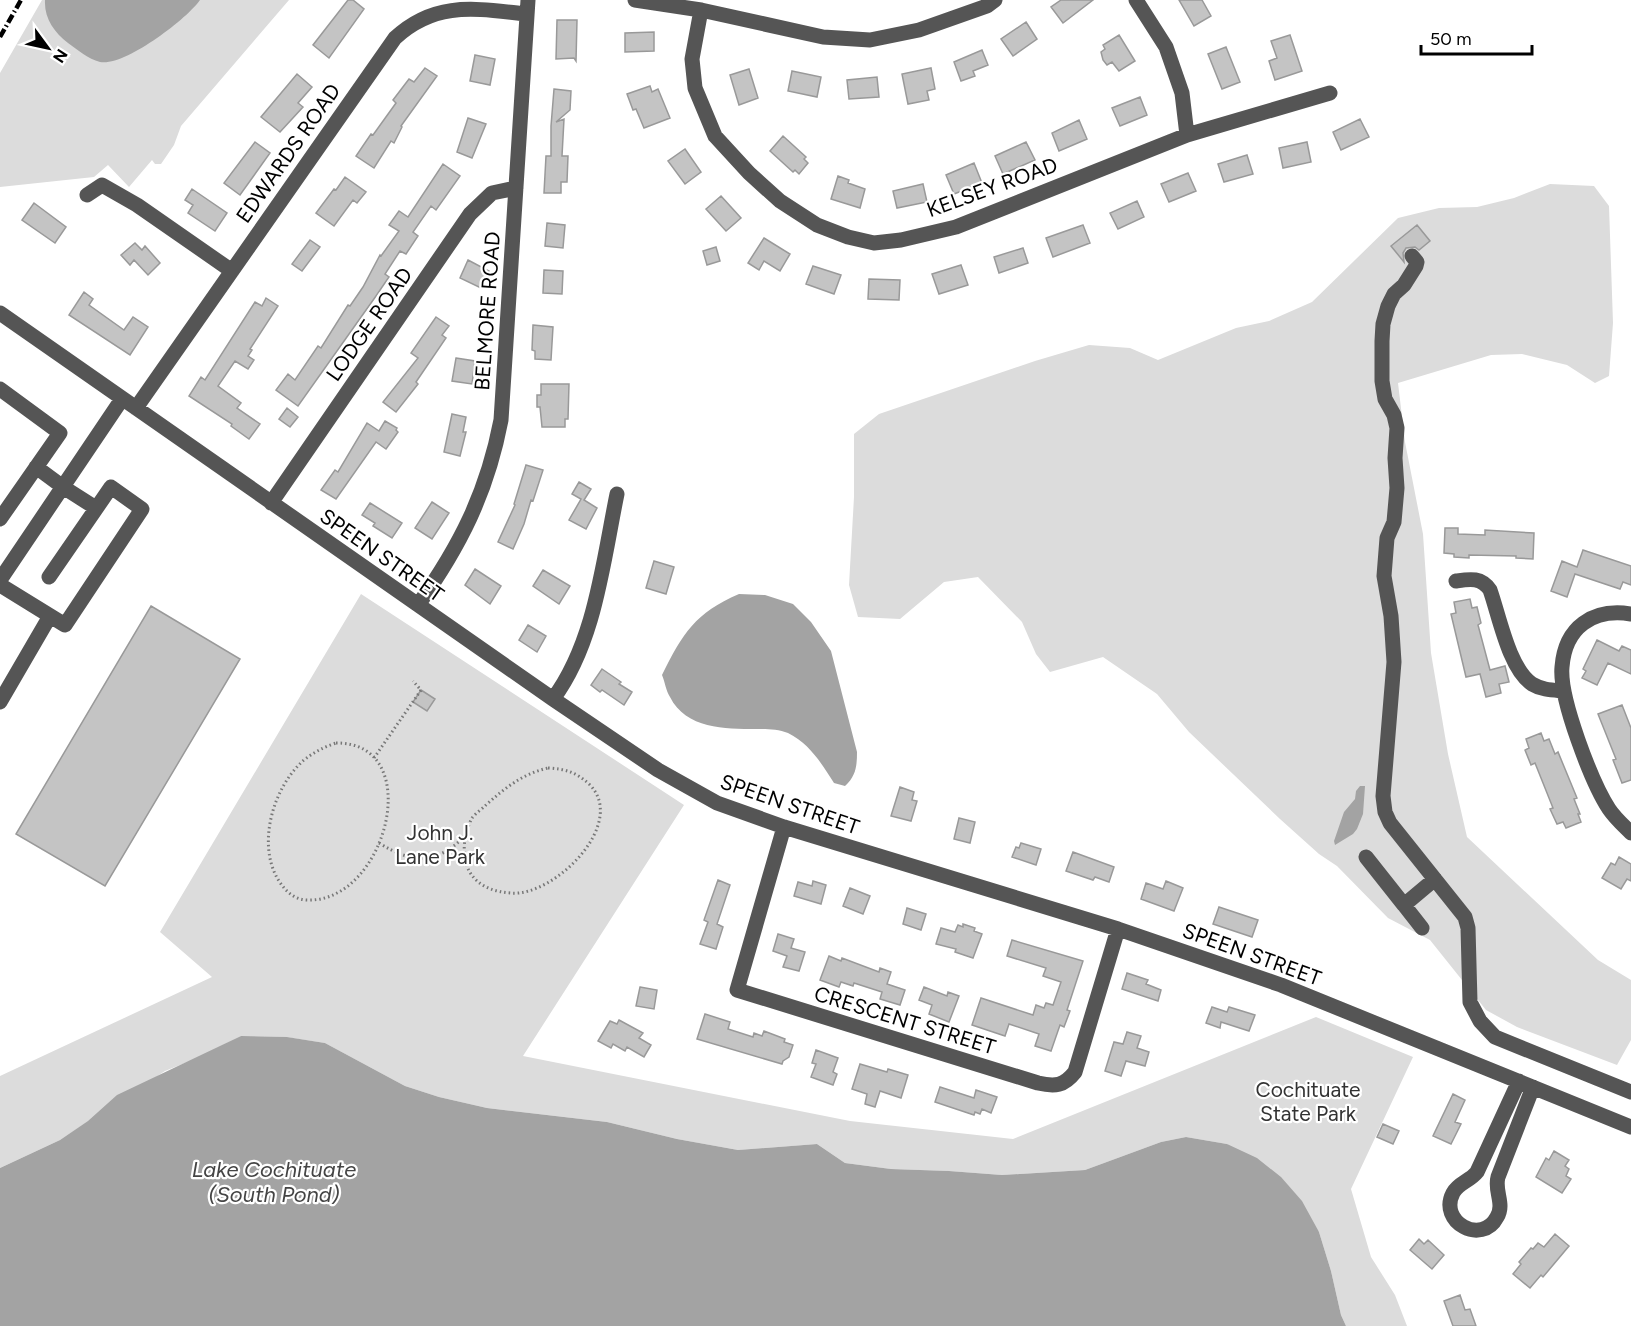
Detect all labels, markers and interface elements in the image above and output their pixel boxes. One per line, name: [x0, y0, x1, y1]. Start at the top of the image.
north arrow: [18, 18, 78, 78]
scale bar: [1421, 18, 1532, 56]
text: 50 m: [1430, 28, 1472, 50]
text: N: [49, 46, 71, 66]
street label: EDWARDS ROAD: [231, 79, 345, 227]
street label: KELSEY ROAD: [923, 152, 1061, 222]
street label: BELMORE ROAD: [469, 231, 505, 391]
street label: LODGE ROAD: [321, 262, 417, 386]
street label: SPEEN STREET: [315, 503, 449, 607]
street label: SPEEN STREET: [717, 769, 863, 840]
park label: John J. Lane Park: [395, 820, 486, 869]
street label: SPEEN STREET: [1179, 917, 1325, 991]
street label: CRESCENT STREET: [811, 981, 999, 1060]
park label: Cochituate State Park: [1256, 1077, 1361, 1126]
water label: Lake Cochituate (South Pond): [192, 1156, 356, 1208]

